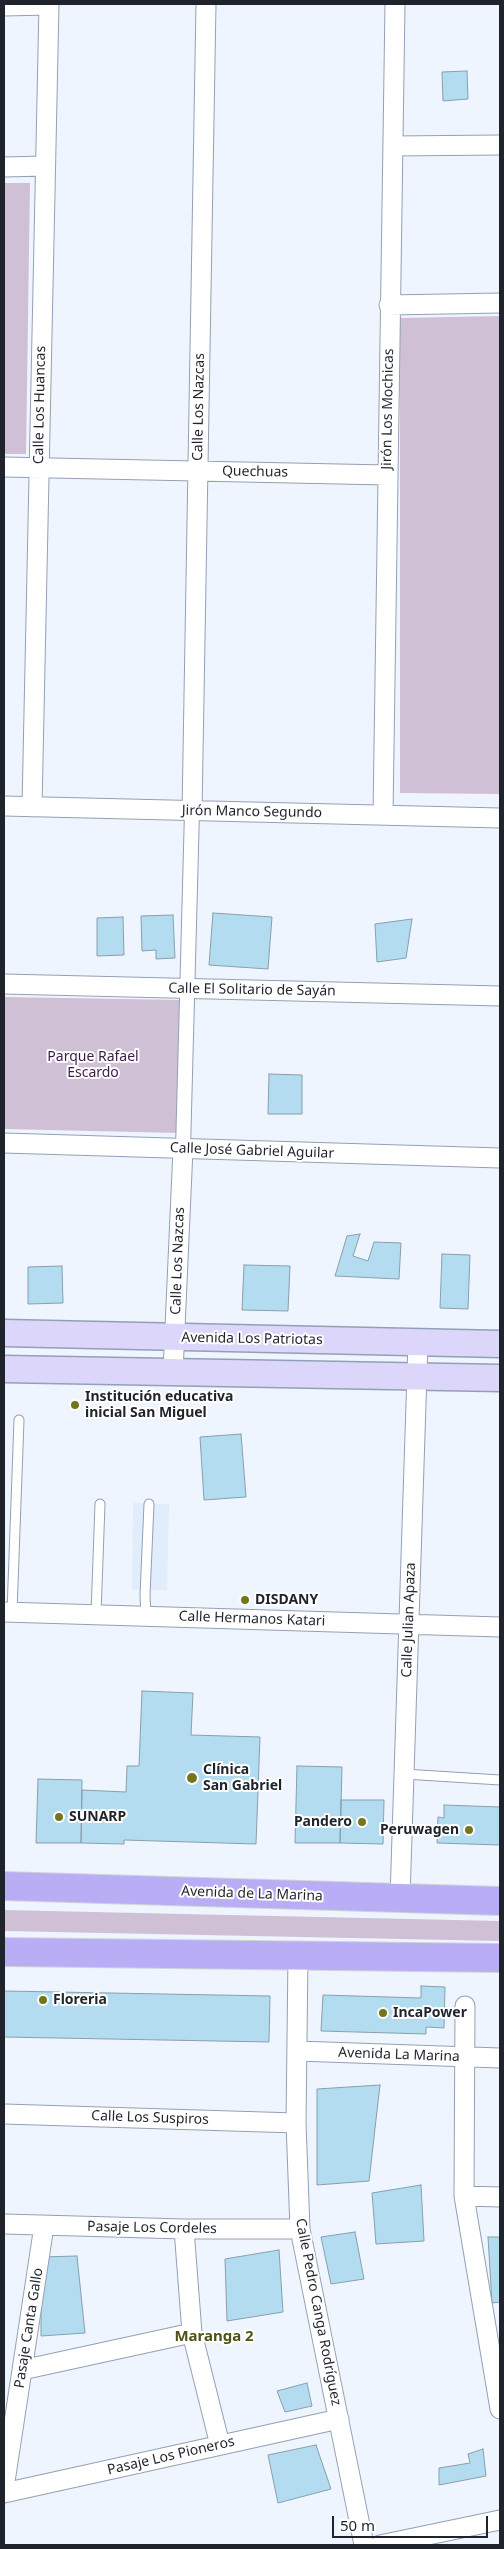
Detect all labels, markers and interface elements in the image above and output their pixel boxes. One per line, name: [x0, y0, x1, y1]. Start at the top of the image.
street label: Calle Los Huancas: [31, 346, 49, 464]
street label: Jirón Los Mochicas: [379, 348, 397, 470]
street label: Calle Los Nazcas: [190, 353, 208, 461]
street label: Quechuas: [222, 463, 288, 481]
street label: Jirón Manco Segundo: [182, 802, 322, 822]
street label: Calle El Solitario de Sayán: [168, 980, 336, 1000]
park label: Parque Rafael Escardo: [47, 1049, 139, 1082]
street label: Calle José Gabriel Aguilar: [170, 1140, 334, 1162]
street label: Calle Los Nazcas: [168, 1207, 188, 1315]
street label: Avenida Los Patriotas: [181, 1329, 323, 1349]
place label: Institución educativa inicial San Miguel: [85, 1389, 233, 1421]
marker: Institución educativa inicial San Miguel: [69, 1399, 81, 1411]
street label: Calle Julian Apaza: [399, 1562, 419, 1678]
place label: DISDANY: [255, 1592, 318, 1608]
marker: DISDANY: [239, 1594, 251, 1606]
street label: Calle Hermanos Katari: [178, 1608, 326, 1630]
place label: Clínica San Gabriel: [203, 1762, 282, 1794]
marker: Clínica San Gabriel: [185, 1771, 199, 1785]
place label: SUNARP: [69, 1809, 126, 1825]
marker: SUNARP: [53, 1811, 65, 1823]
place label: Pandero: [294, 1814, 352, 1830]
marker: Pandero: [356, 1816, 368, 1828]
place label: Peruwagen: [380, 1822, 459, 1838]
marker: Peruwagen: [463, 1824, 475, 1836]
street label: Avenida de La Marina: [181, 1883, 323, 1905]
place label: Floreria: [53, 1992, 107, 2008]
marker: Floreria: [37, 1994, 49, 2006]
place label: IncaPower: [393, 2005, 467, 2021]
marker: IncaPower: [377, 2007, 389, 2019]
street label: Avenida La Marina: [338, 2044, 460, 2066]
street label: Calle Los Suspiros: [91, 2108, 209, 2128]
street label: Calle Pedro Canga Rodríguez: [292, 2217, 344, 2407]
street label: Pasaje Los Cordeles: [87, 2218, 217, 2238]
street label: Pasaje Canta Gallo: [11, 2267, 47, 2389]
district label: Maranga 2: [174, 2328, 254, 2346]
street label: Pasaje Los Pioneros: [106, 2433, 236, 2479]
scale bar: [334, 2506, 490, 2538]
text: 50 m: [340, 2515, 375, 2535]

